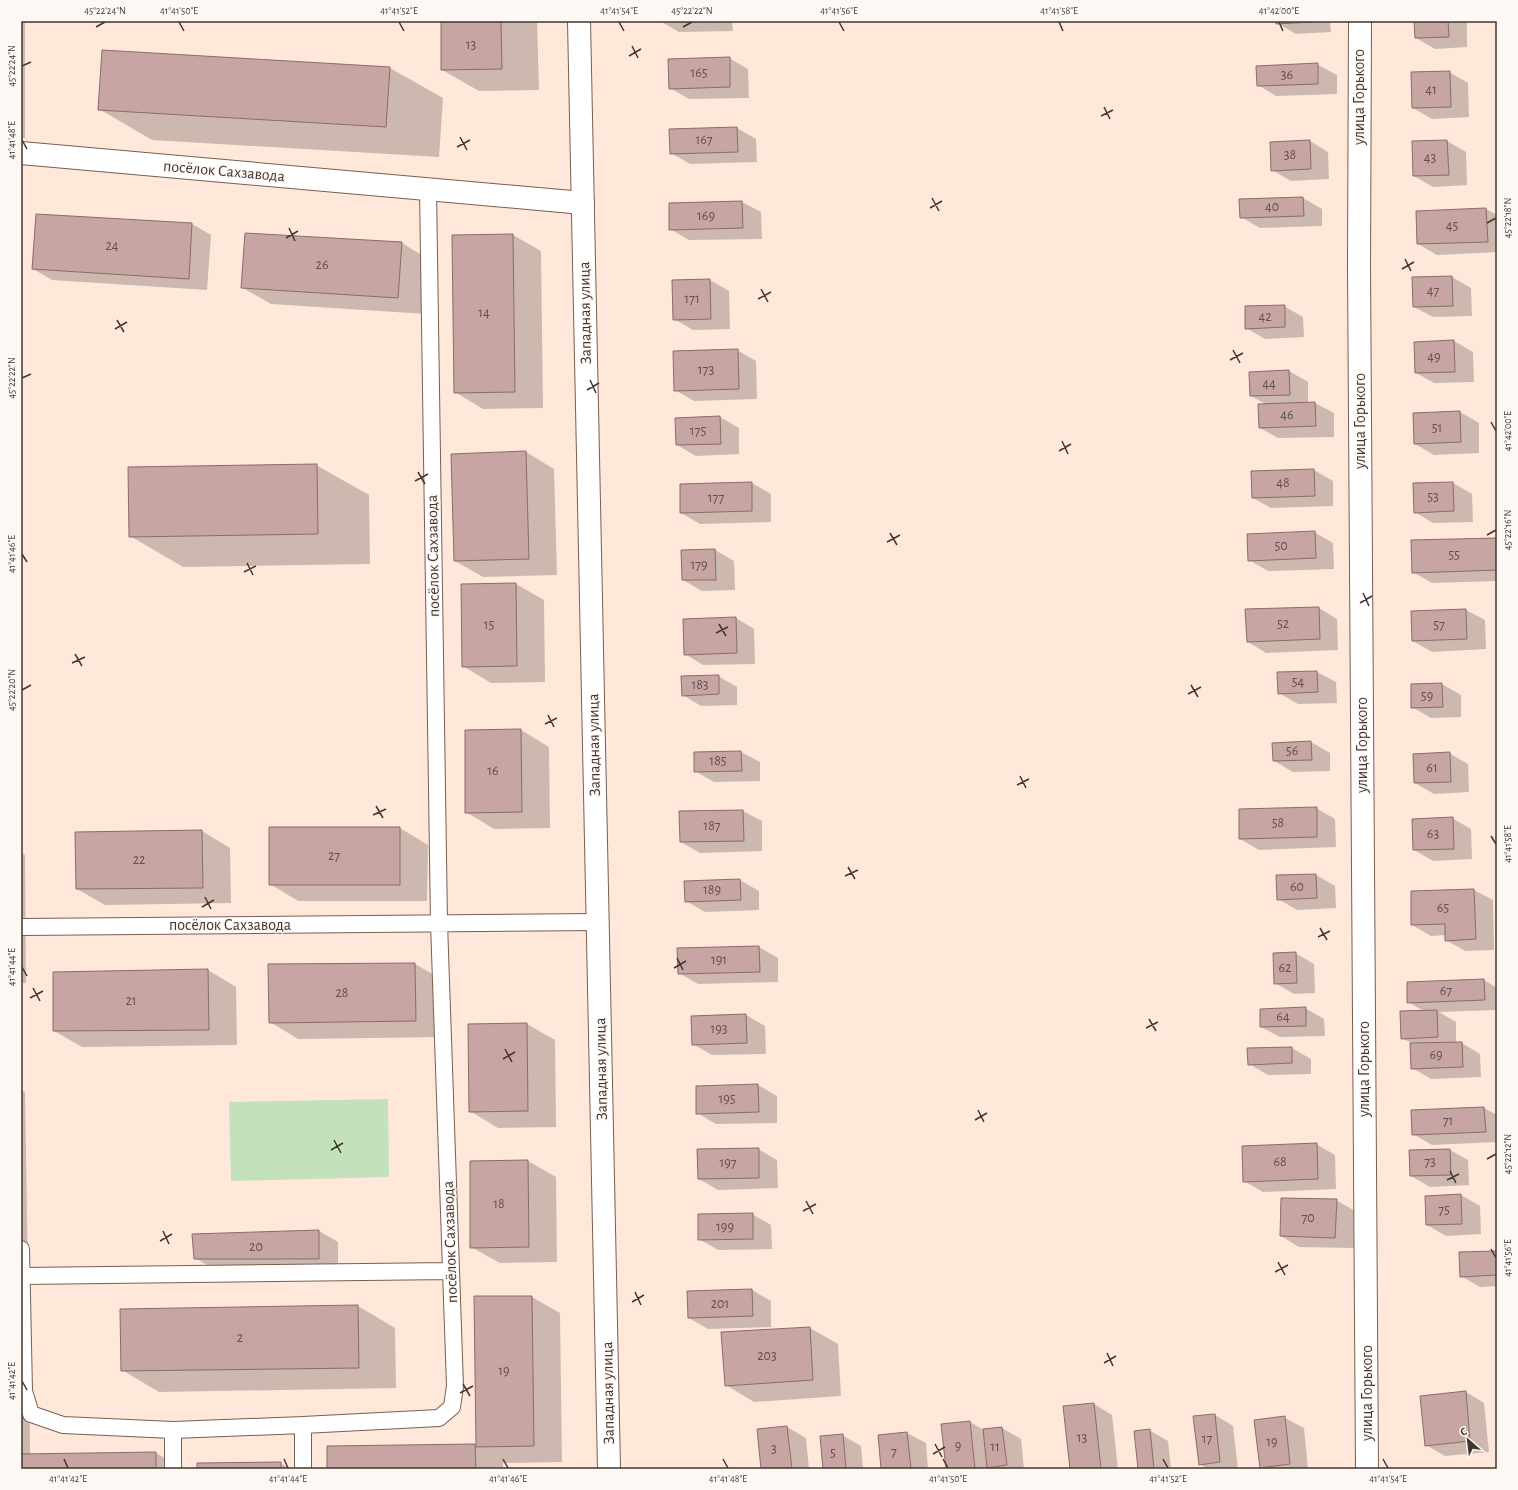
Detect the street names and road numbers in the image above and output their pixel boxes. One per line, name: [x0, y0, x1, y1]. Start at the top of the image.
street label: улица Горького: [1351, 49, 1368, 146]
street label: посёлок Сахзавода: [162, 158, 286, 184]
street label: Западная улица: [576, 261, 595, 365]
street label: улица Горького: [1352, 373, 1369, 470]
street label: посёлок Сахзавода: [424, 495, 442, 617]
street label: Западная улица: [585, 693, 604, 797]
street label: улица Горького: [1354, 697, 1371, 794]
street label: посёлок Сахзавода: [169, 917, 291, 933]
street label: Западная улица: [592, 1017, 611, 1121]
street label: улица Горького: [1356, 1021, 1373, 1118]
street label: посёлок Сахзавода: [440, 1181, 460, 1303]
street label: Западная улица: [599, 1341, 618, 1445]
street label: улица Горького: [1359, 1345, 1376, 1442]

